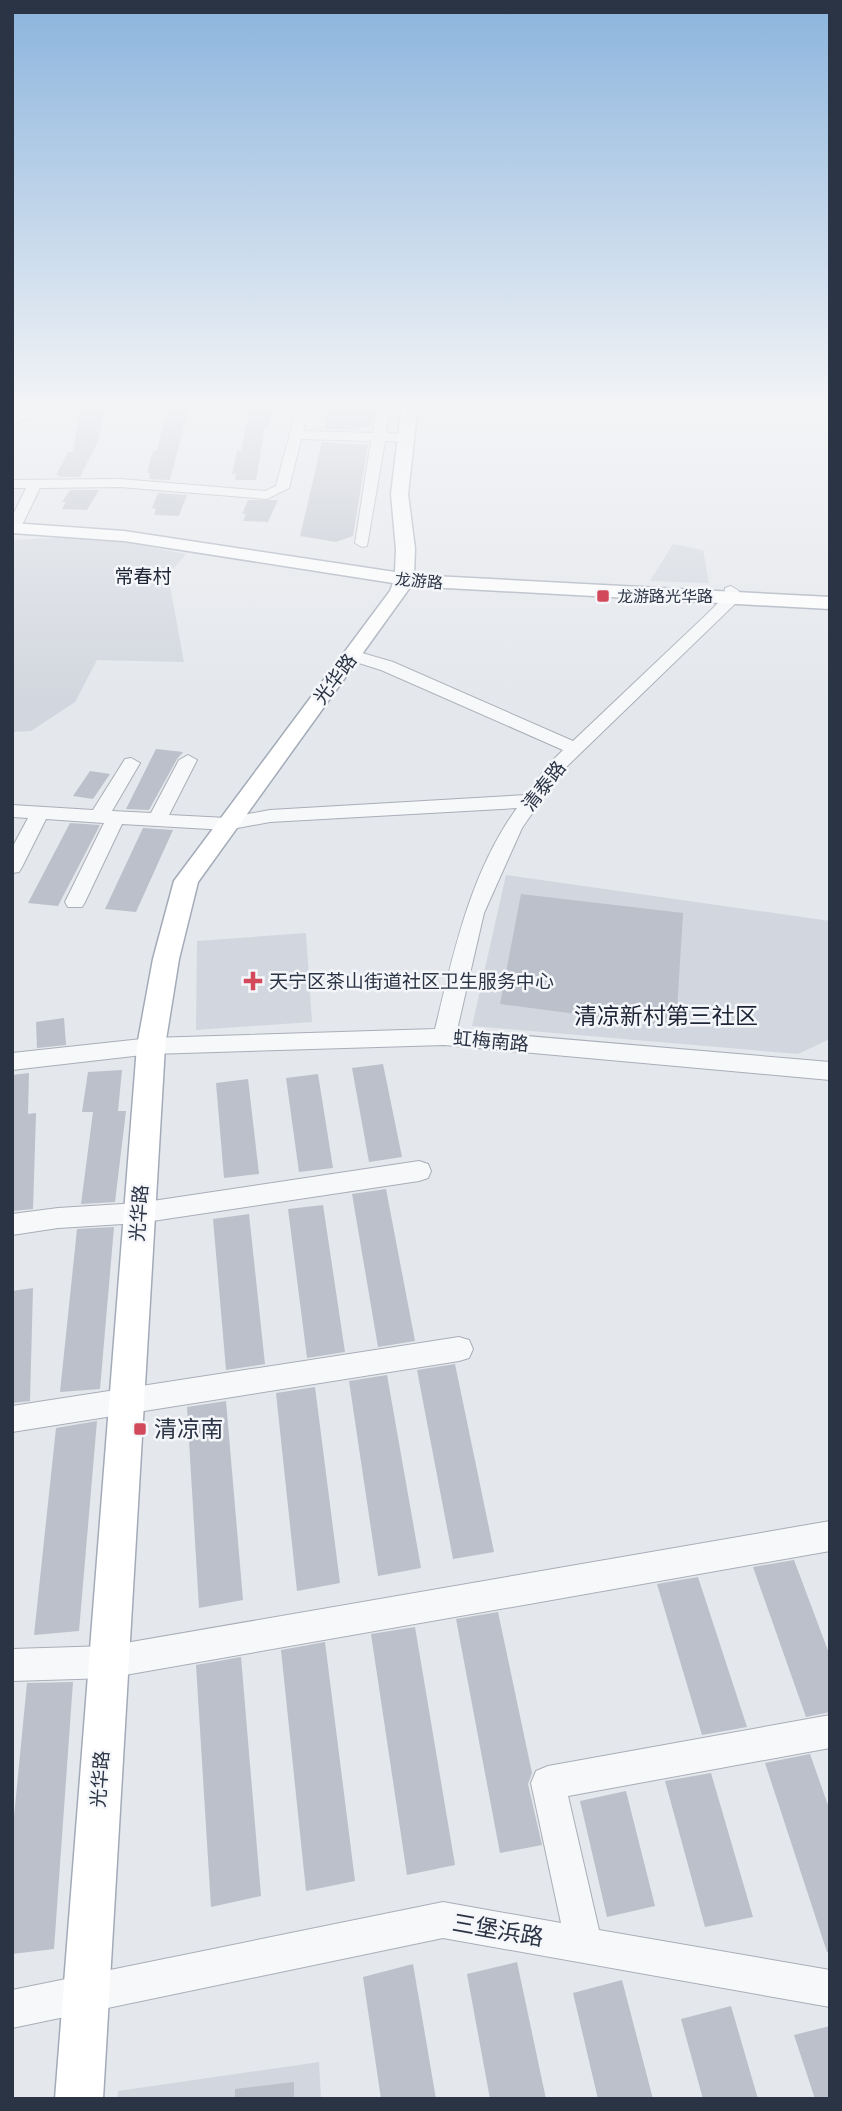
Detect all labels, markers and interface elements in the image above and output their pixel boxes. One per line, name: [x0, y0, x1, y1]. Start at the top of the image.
district label: 常春村: [114, 565, 172, 588]
street label: 龙游路: [394, 569, 444, 593]
place label: 龙游路光华路: [617, 587, 713, 606]
marker: 龙游路光华路: [595, 588, 611, 604]
street label: 光华路: [309, 649, 361, 709]
street label: 清泰路: [517, 756, 571, 816]
place label: 天宁区茶山街道社区卫生服务中心: [269, 970, 554, 993]
marker: 天宁区茶山街道社区卫生服务中心: [243, 971, 263, 991]
district label: 清凉新村第三社区: [574, 1002, 758, 1030]
street label: 虹梅南路: [452, 1026, 530, 1056]
street label: 光华路: [126, 1184, 152, 1242]
place label: 清凉南: [154, 1415, 223, 1443]
marker: 清凉南: [132, 1421, 148, 1437]
street label: 光华路: [87, 1750, 113, 1808]
street label: 三堡浜路: [450, 1908, 546, 1952]

